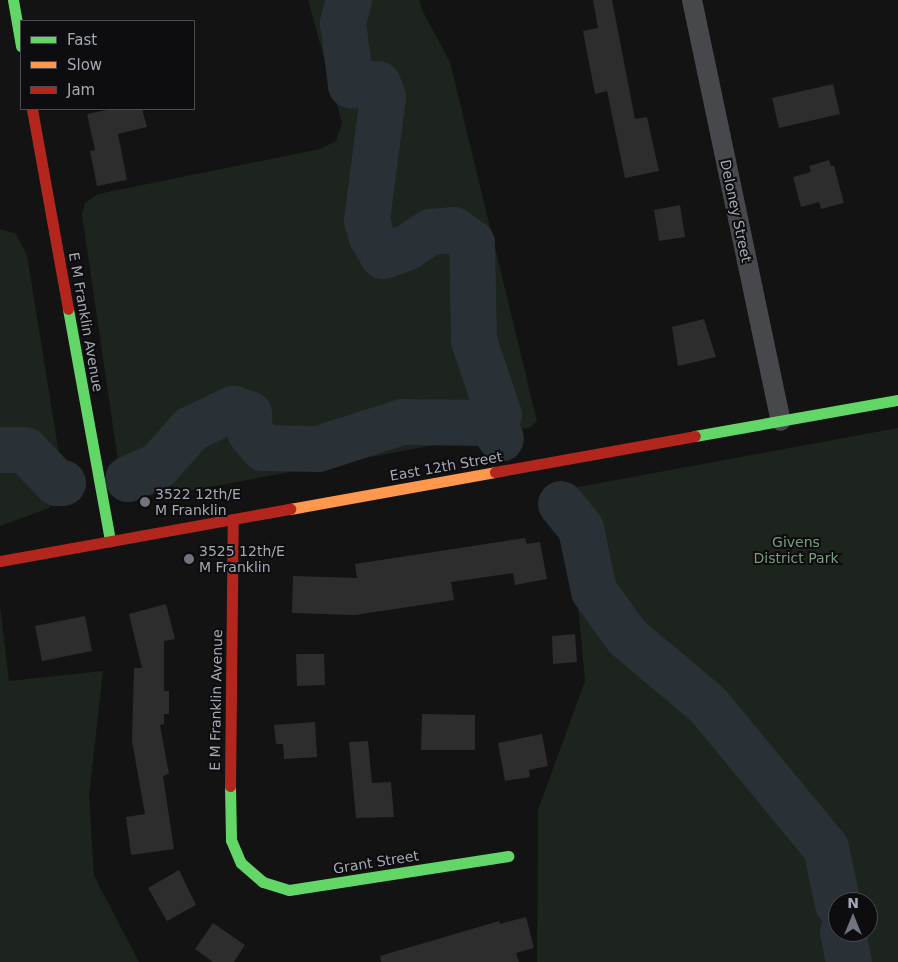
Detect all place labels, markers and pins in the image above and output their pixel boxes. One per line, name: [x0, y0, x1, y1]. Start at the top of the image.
place label: 3522 12th/E M Franklin: [155, 486, 241, 518]
marker: 3522 12th/E M Franklin: [139, 496, 151, 508]
place label: 3525 12th/E M Franklin: [199, 543, 285, 576]
marker: 3525 12th/E M Franklin: [183, 553, 195, 565]

